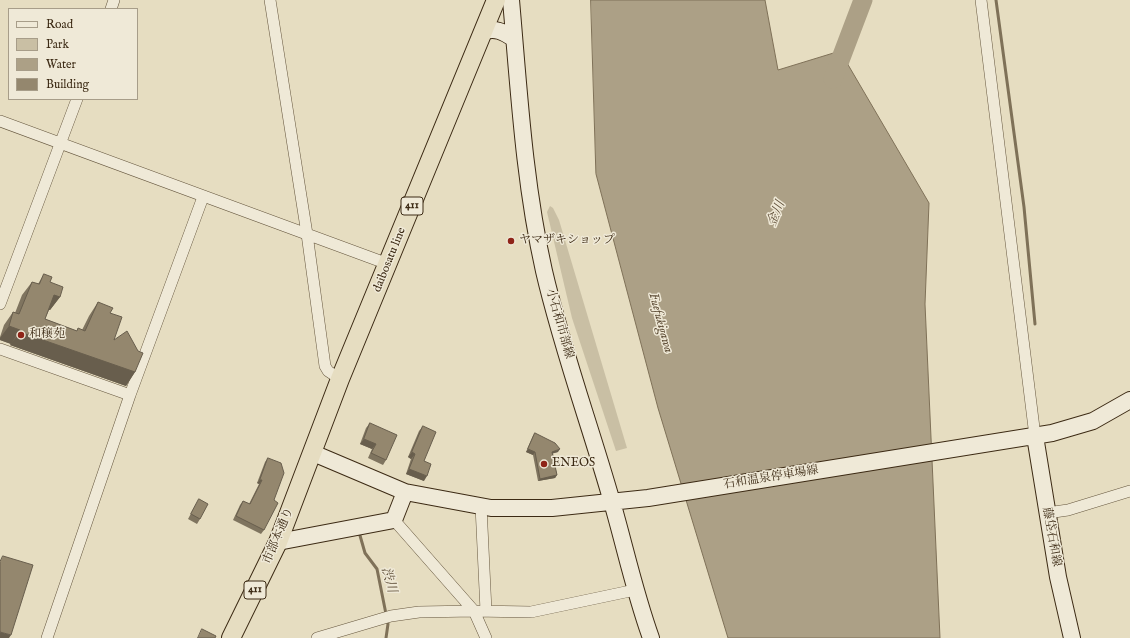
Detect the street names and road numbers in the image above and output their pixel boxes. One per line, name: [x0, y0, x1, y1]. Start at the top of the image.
road number: 411: [401, 197, 423, 215]
street label: daibosatu line: [371, 226, 409, 294]
street label: 小石和市部線: [542, 287, 576, 361]
street label: 石和温泉停車場線: [722, 463, 820, 493]
street label: 市部本通り: [261, 506, 297, 566]
street label: 藤垈石和線: [1039, 506, 1063, 568]
road number: 411: [244, 581, 266, 599]

